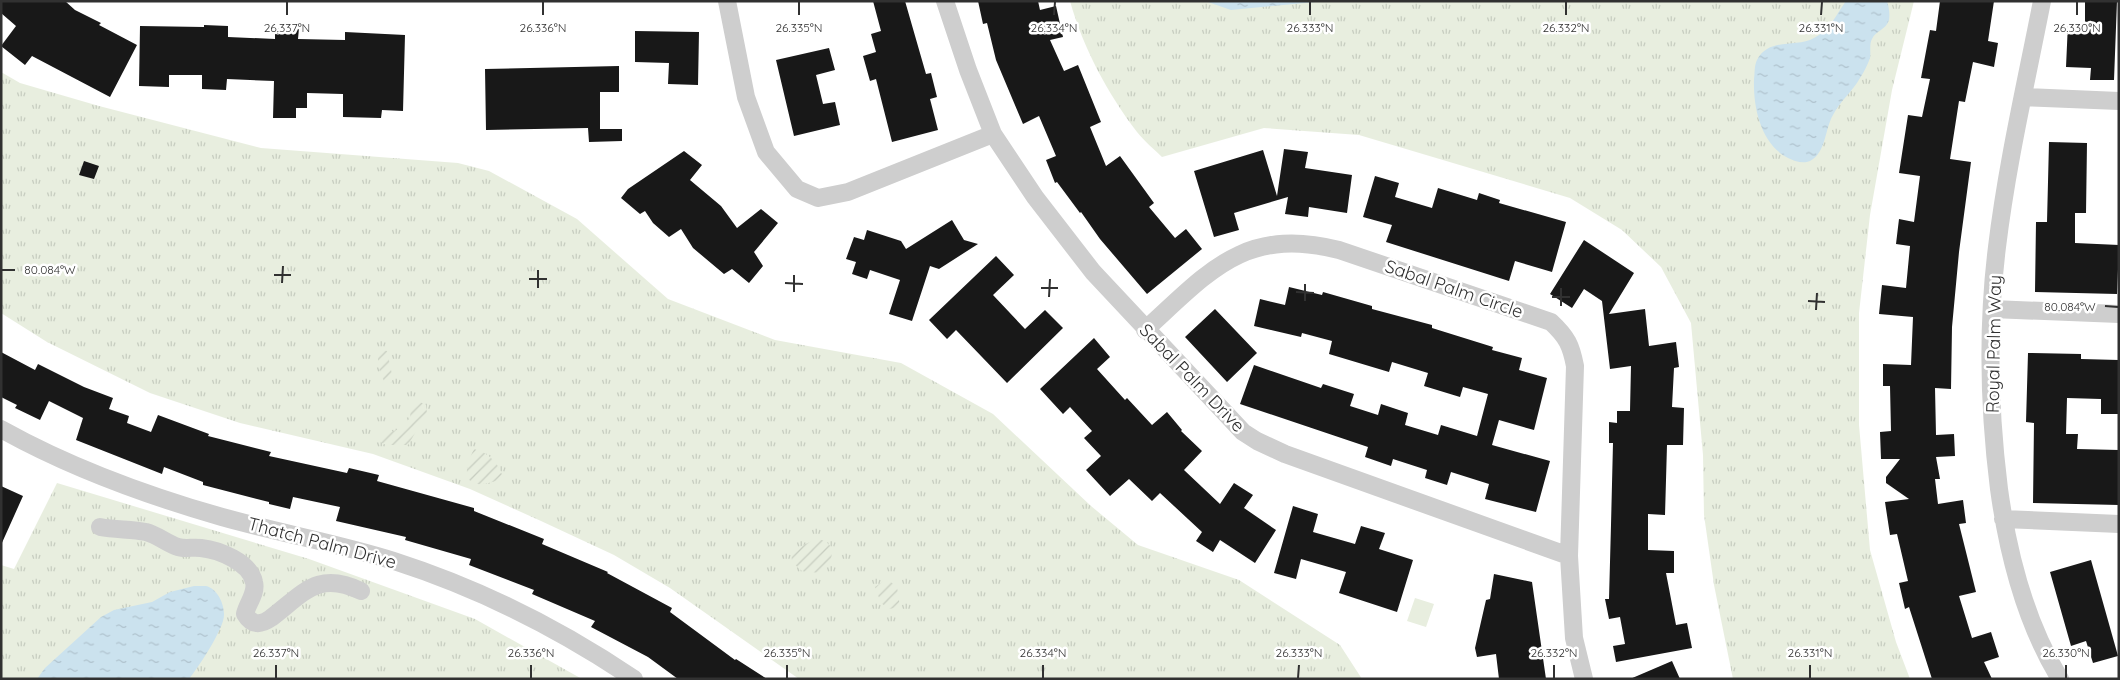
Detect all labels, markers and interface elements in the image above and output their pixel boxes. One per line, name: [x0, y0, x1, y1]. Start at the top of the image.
text: 26.337°N: [264, 20, 310, 35]
text: 26.336°N: [519, 20, 567, 35]
text: 26.335°N: [775, 20, 823, 35]
text: 26.334°N: [1031, 20, 1077, 35]
text: 26.333°N: [1287, 20, 1333, 35]
text: 26.332°N: [1542, 20, 1590, 35]
text: 26.331°N: [1798, 20, 1844, 35]
text: 26.330°N: [2053, 20, 2101, 35]
street label: Sabal Palm Circle: [1382, 254, 1526, 323]
text: 80.084°W: [24, 262, 76, 277]
street label: Royal Palm Way: [1981, 275, 2006, 413]
text: 80.084°W: [2044, 299, 2096, 314]
street label: Sabal Palm Drive: [1135, 319, 1250, 437]
street label: Thatch Palm Drive: [245, 512, 399, 573]
text: 26.337°N: [253, 645, 299, 660]
text: 26.336°N: [507, 645, 555, 660]
text: 26.335°N: [763, 645, 811, 660]
text: 26.334°N: [1020, 645, 1066, 660]
text: 26.333°N: [1276, 645, 1322, 660]
text: 26.332°N: [1530, 645, 1578, 660]
text: 26.331°N: [1787, 645, 1833, 660]
text: 26.330°N: [2042, 645, 2090, 660]

